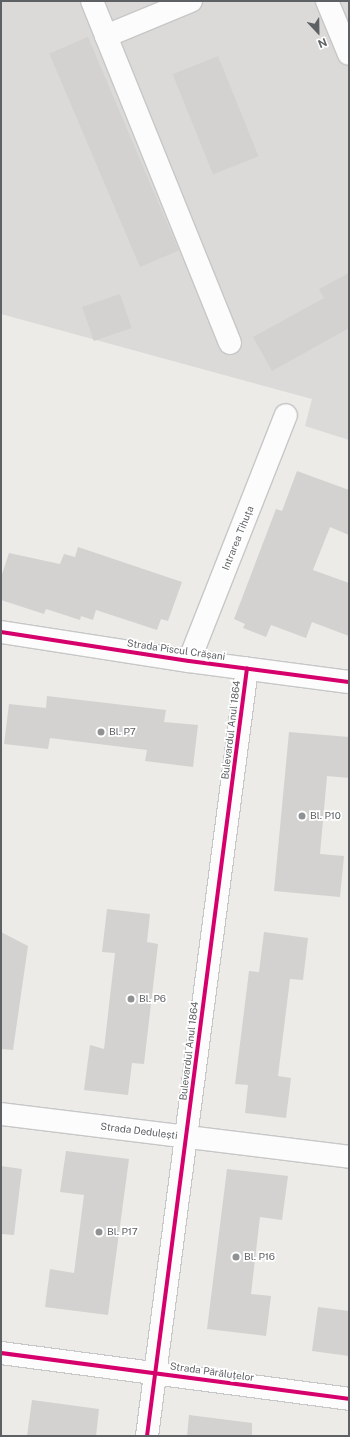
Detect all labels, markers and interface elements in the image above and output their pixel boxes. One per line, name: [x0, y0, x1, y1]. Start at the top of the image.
north arrow: [298, 12, 338, 52]
text: N: [316, 36, 329, 50]
street label: Intrarea Tihuța: [220, 504, 256, 572]
street label: Strada Piscul Crășani: [126, 637, 226, 663]
street label: Bulevardul Anul 1864: [219, 680, 243, 780]
place label: Bl. P7: [109, 726, 136, 738]
marker: Bl. P7: [96, 727, 106, 737]
place label: Bl. P10: [310, 810, 341, 822]
marker: Bl. P10: [297, 811, 307, 821]
place label: Bl. P6: [139, 993, 166, 1005]
marker: Bl. P6: [126, 994, 136, 1004]
street label: Bulevardul Anul 1864: [177, 1001, 201, 1101]
street label: Strada Dedulești: [100, 1120, 178, 1142]
place label: Bl. P17: [107, 1226, 138, 1238]
marker: Bl. P17: [94, 1227, 104, 1237]
place label: Bl. P16: [244, 1251, 275, 1263]
marker: Bl. P16: [231, 1252, 241, 1262]
street label: Strada Părăluțelor: [169, 1360, 255, 1384]

